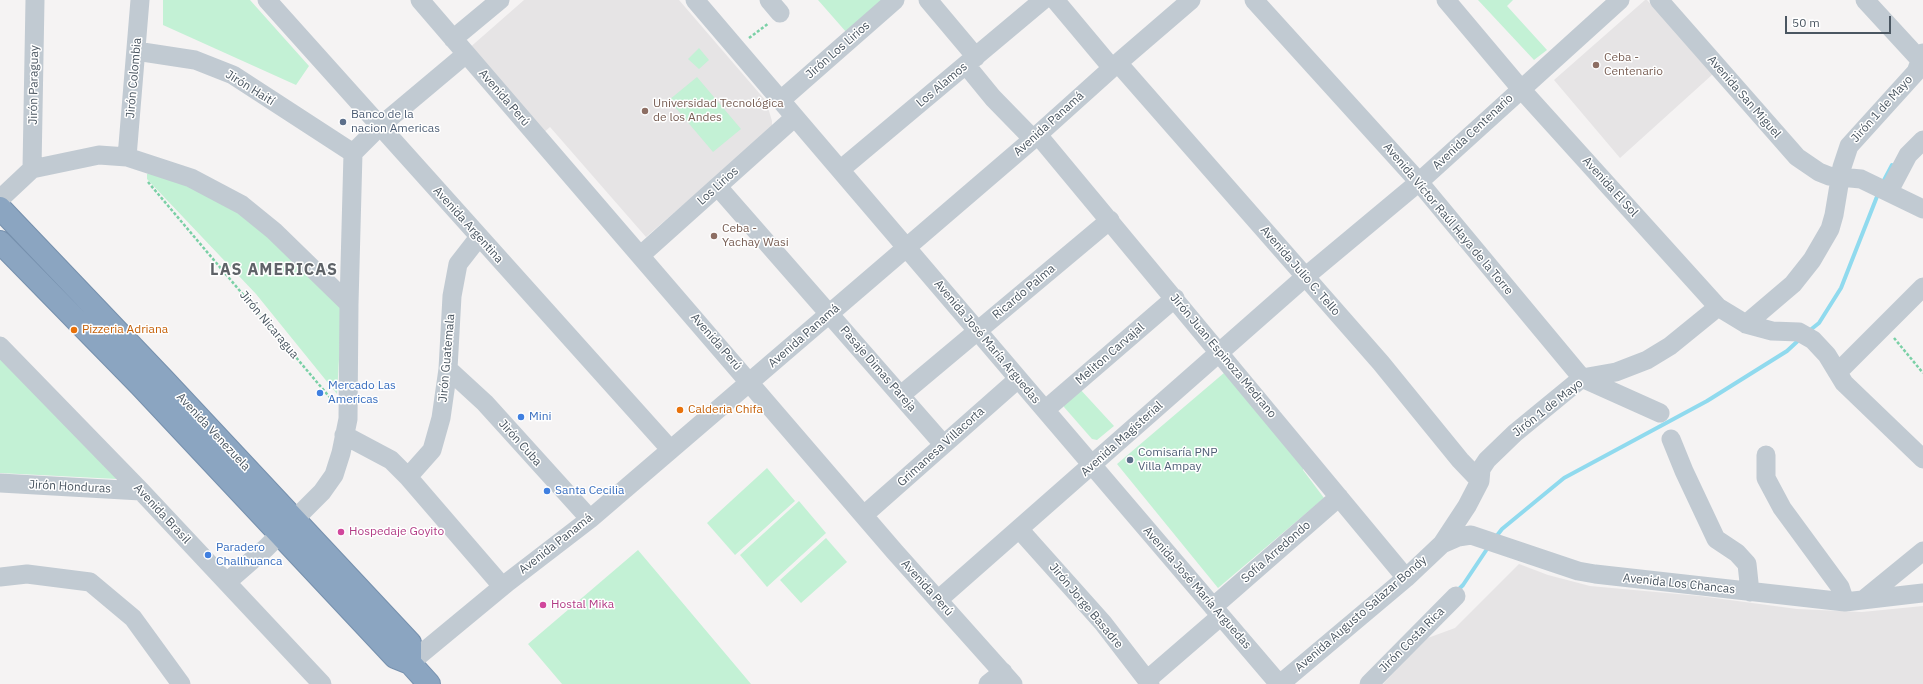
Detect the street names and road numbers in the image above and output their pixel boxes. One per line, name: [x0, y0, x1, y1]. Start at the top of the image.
street label: Jirón Los Lirios: [803, 18, 873, 82]
street label: Jirón Colombia: [123, 37, 145, 119]
street label: Jirón Paraguay: [26, 45, 42, 125]
street label: Avenida San Miguel: [1704, 53, 1784, 141]
street label: Los Alamos: [914, 60, 970, 110]
street label: Jirón Haití: [223, 67, 277, 109]
street label: Avenida Perú: [475, 67, 533, 129]
street label: Jirón 1 de Mayo: [1848, 73, 1916, 145]
street label: Avenida Panamá: [1011, 89, 1087, 159]
street label: Avenida Centenario: [1430, 91, 1516, 173]
street label: Avenida Víctor Raúl Haya de la Torre: [1380, 140, 1516, 298]
street label: Avenida El Sol: [1579, 154, 1641, 220]
street label: Los Lirios: [695, 164, 741, 208]
street label: Avenida Argentina: [430, 184, 506, 266]
street label: Avenida Julio C. Tello: [1257, 223, 1343, 319]
street label: Ricardo Palma: [990, 262, 1058, 322]
street label: Avenida José María Arguedas: [931, 277, 1043, 407]
street label: Jirón Nicaragua: [236, 288, 302, 362]
street label: Jirón Juan Espinoza Medrano: [1167, 291, 1279, 421]
street label: Avenida Panamá: [765, 301, 843, 371]
street label: Avenida Perú: [687, 311, 745, 373]
street label: Jirón Guatemala: [436, 313, 458, 403]
street label: Meliton Carvajal: [1073, 320, 1147, 388]
street label: Pasaje Dimas Pareja: [837, 323, 919, 415]
street label: Jirón 1 de Mayo: [1510, 376, 1586, 440]
street label: Avenida Venezuela: [173, 390, 253, 474]
street label: Avenida Magisterial: [1078, 399, 1166, 479]
street label: Grimanesa Villacorta: [895, 404, 987, 490]
street label: Jirón Cuba: [495, 417, 545, 469]
street label: Jirón Honduras: [29, 478, 111, 496]
street label: Avenida Brasil: [131, 481, 193, 547]
street label: Avenida Panamá: [516, 511, 596, 577]
street label: Sofía Arredondo: [1238, 518, 1314, 586]
street label: Avenida José María Arguedas: [1140, 524, 1254, 652]
street label: Avenida Augusto Salazar Bondy: [1292, 553, 1430, 675]
street label: Avenida Perú: [898, 557, 956, 619]
street label: Jirón Jorge Basadre: [1046, 560, 1126, 652]
street label: Avenida Los Chancas: [1622, 571, 1736, 597]
street label: Jirón Costa Rica: [1376, 604, 1448, 676]

